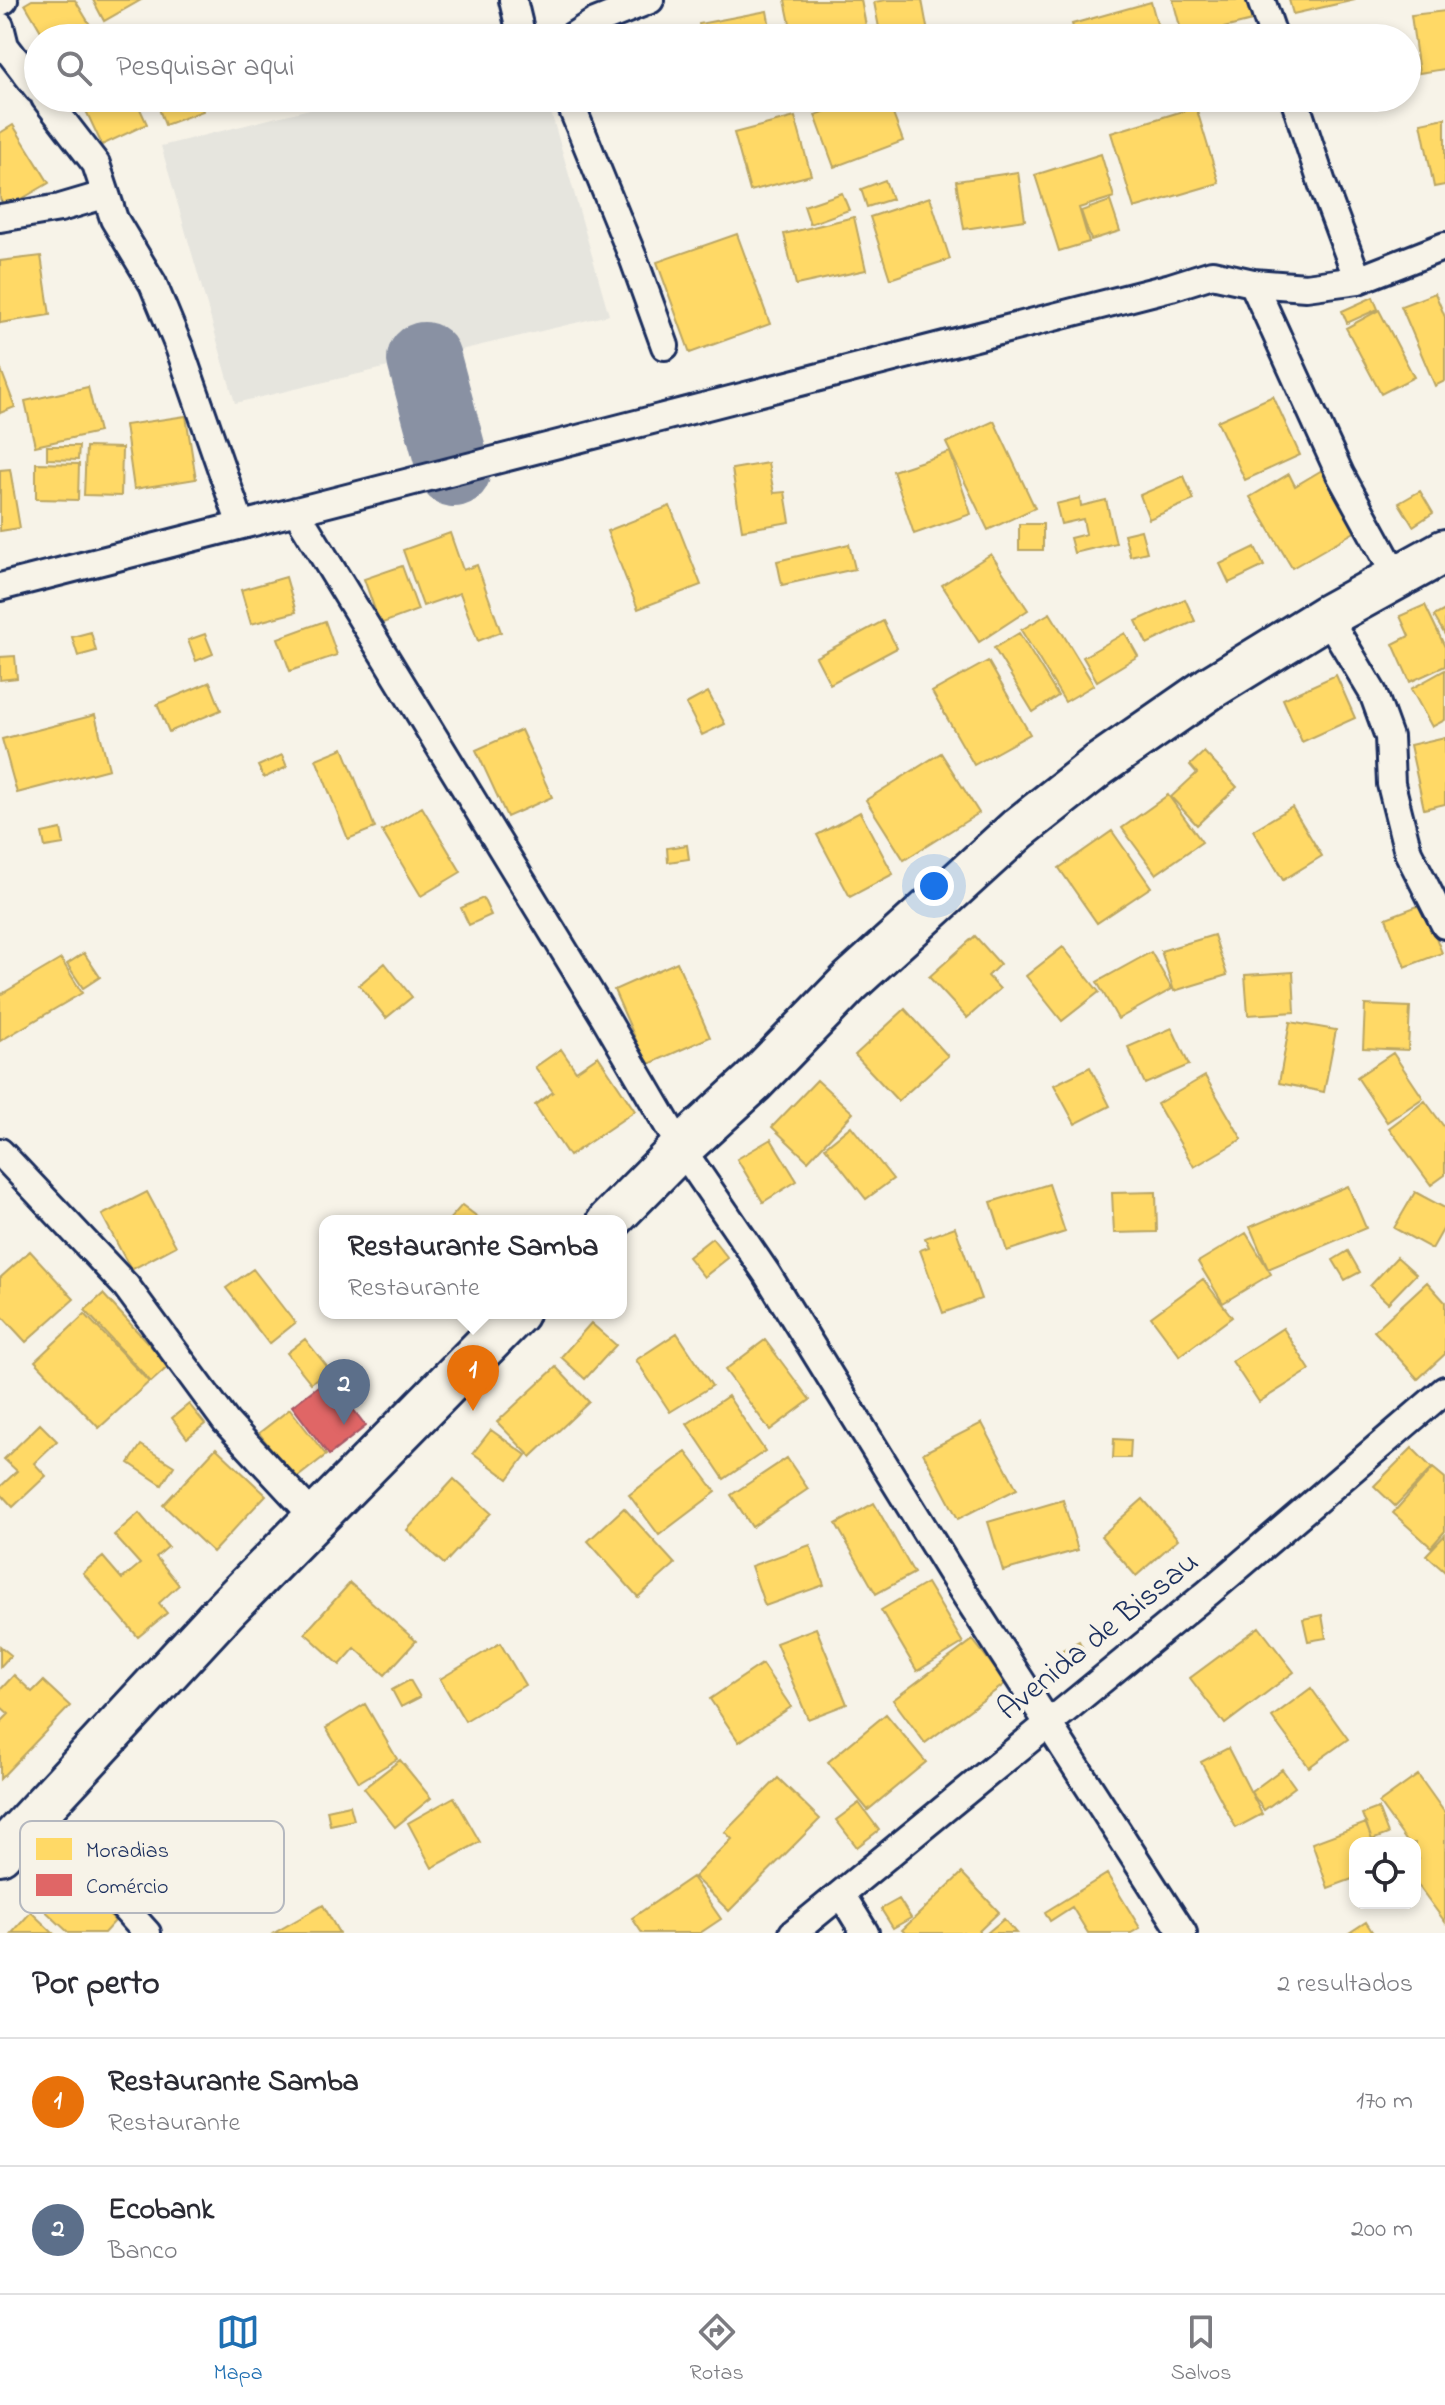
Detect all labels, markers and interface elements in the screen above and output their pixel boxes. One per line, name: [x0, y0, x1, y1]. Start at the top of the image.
search box: [24, 24, 1421, 112]
icon: search: [52, 46, 96, 90]
text: Pesquisar aqui: [116, 46, 295, 90]
your location: [914, 866, 954, 906]
popup: [319, 1215, 627, 1319]
text: Restaurante Samba: [348, 1226, 598, 1270]
text: Restaurante: [348, 1270, 480, 1308]
pin: 1: [447, 1345, 499, 1411]
pin: 2: [318, 1359, 370, 1425]
street label: Avenida de Bissau: [988, 1541, 1210, 1733]
legend: [20, 1821, 284, 1913]
text: Moradias: [86, 1836, 169, 1868]
map controls: [1349, 1837, 1421, 1909]
button: locate: [1349, 1837, 1421, 1909]
text: Comércio: [86, 1872, 168, 1904]
text: Por perto: [32, 1960, 160, 2010]
text: 2 resultados: [1277, 1966, 1413, 2004]
text: Restaurante Samba: [108, 2061, 359, 2105]
text: 1: [54, 2083, 62, 2121]
text: 170 m: [1356, 2083, 1413, 2121]
text: Restaurante: [108, 2105, 240, 2143]
text: Ecobank: [108, 2189, 214, 2233]
text: 2: [52, 2211, 64, 2249]
text: 200 m: [1351, 2211, 1413, 2249]
text: Banco: [108, 2233, 177, 2271]
tab: Mapa: [213, 2310, 263, 2390]
tab: Rotas: [690, 2310, 744, 2390]
tab: Salvos: [1171, 2310, 1231, 2390]

